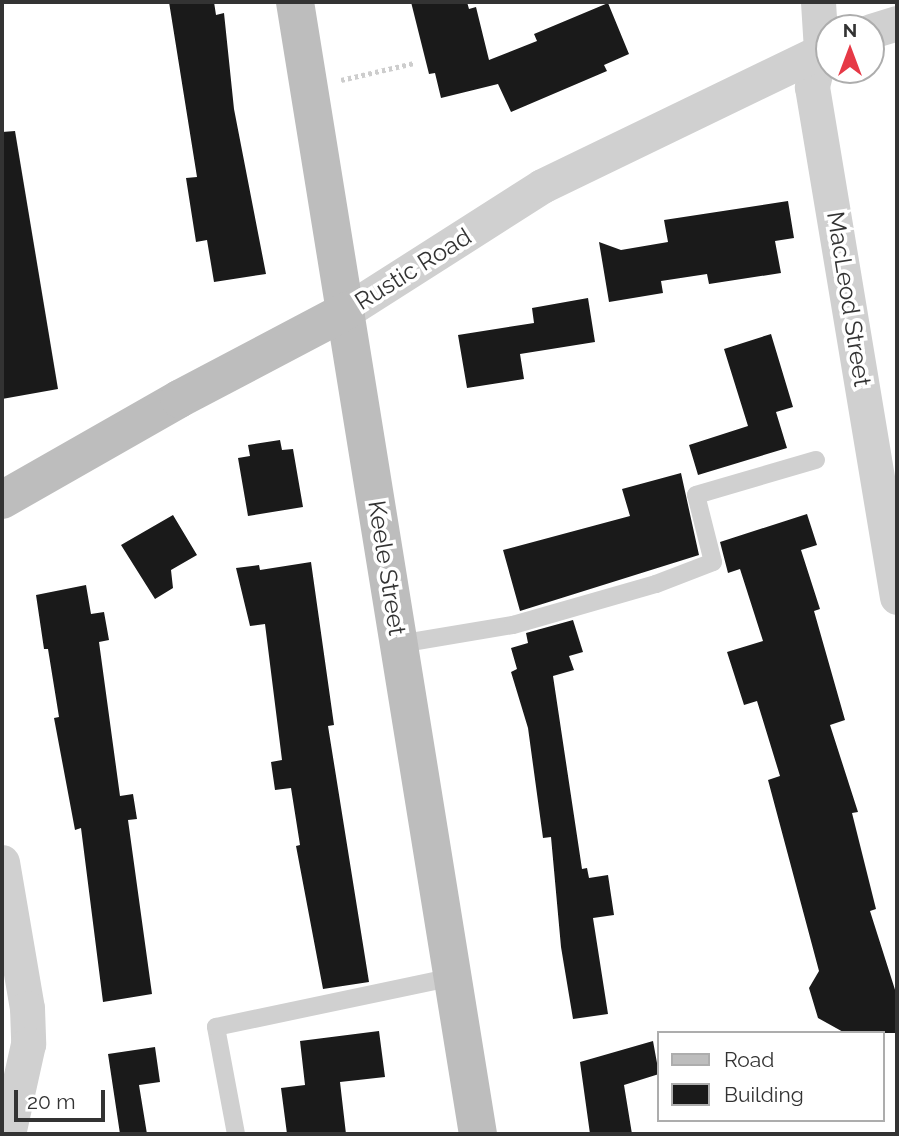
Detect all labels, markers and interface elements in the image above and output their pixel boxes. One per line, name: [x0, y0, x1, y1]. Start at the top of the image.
north arrow: [815, 14, 885, 84]
text: N: [843, 19, 857, 41]
street label: MacLeod Street: [821, 209, 877, 389]
street label: Rustic Road: [350, 222, 476, 316]
street label: Keele Street: [362, 499, 412, 637]
legend: [657, 1031, 885, 1122]
text: Road: [724, 1047, 774, 1072]
scale bar: [18, 1076, 108, 1120]
text: Building: [724, 1082, 804, 1107]
text: 20 m: [27, 1089, 75, 1114]

